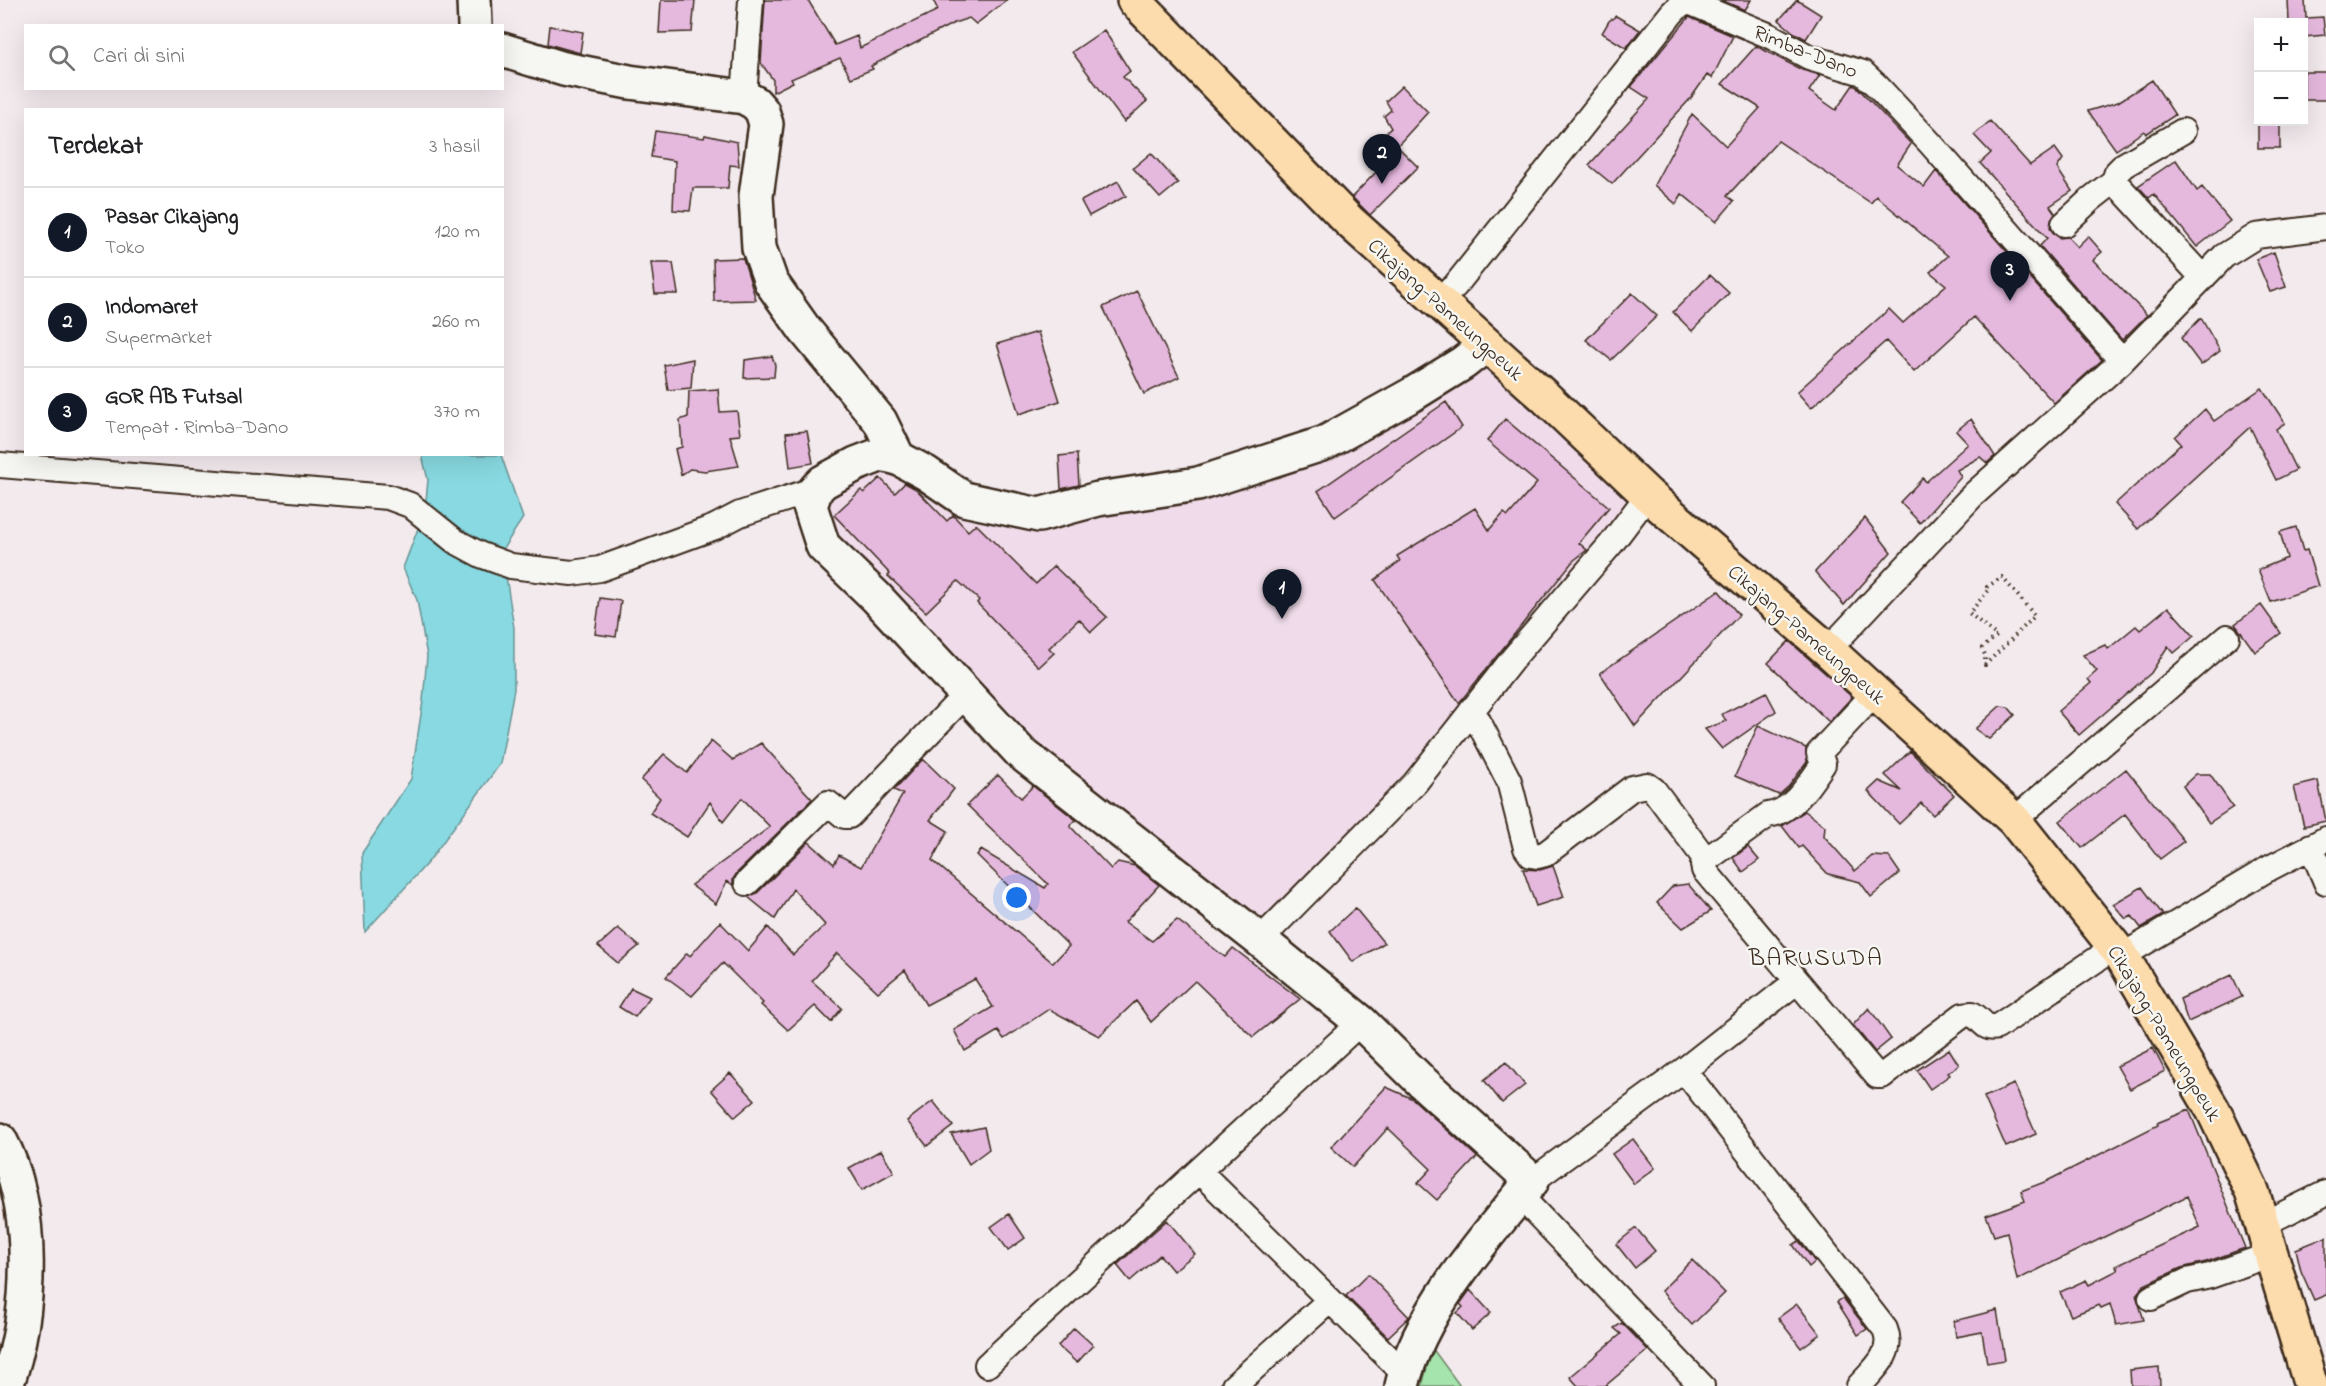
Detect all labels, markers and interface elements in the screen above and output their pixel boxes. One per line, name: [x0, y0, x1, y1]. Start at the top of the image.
street label: Rimba-Dano: [1749, 18, 1862, 87]
map controls: [2254, 18, 2308, 126]
button: +: [2254, 18, 2308, 72]
search box: [24, 24, 504, 90]
icon: search: [45, 41, 78, 74]
text: Cari di sini: [93, 41, 185, 73]
button: −: [2254, 72, 2308, 126]
text: Terdekat: [48, 128, 143, 166]
text: 3 hasil: [429, 133, 480, 162]
pin: 2: [1362, 134, 1402, 184]
text: Pasar Cikajang: [105, 202, 238, 234]
text: 1: [64, 218, 71, 247]
text: 120 m: [435, 218, 480, 247]
street label: Cikajang-Pameungpeuk: [1359, 232, 1530, 391]
text: Toko: [105, 234, 145, 263]
pin: 3: [1990, 252, 2030, 301]
text: Indomaret: [105, 292, 198, 324]
text: 2: [63, 308, 72, 337]
text: 260 m: [432, 308, 480, 337]
text: Supermarket: [105, 324, 212, 353]
text: GOR AB Futsal: [105, 382, 242, 414]
text: 3: [63, 398, 72, 427]
text: 370 m: [434, 398, 480, 427]
text: Tempat · Rimba-Dano: [105, 414, 288, 443]
street label: Cikajang-Pameungpeuk: [1719, 558, 1892, 715]
pin: 1: [1262, 570, 1302, 619]
your location: [1002, 883, 1031, 912]
street label: Cikajang-Pameungpeuk: [2097, 940, 2228, 1130]
district label: BARUSUDA: [1748, 942, 1883, 977]

